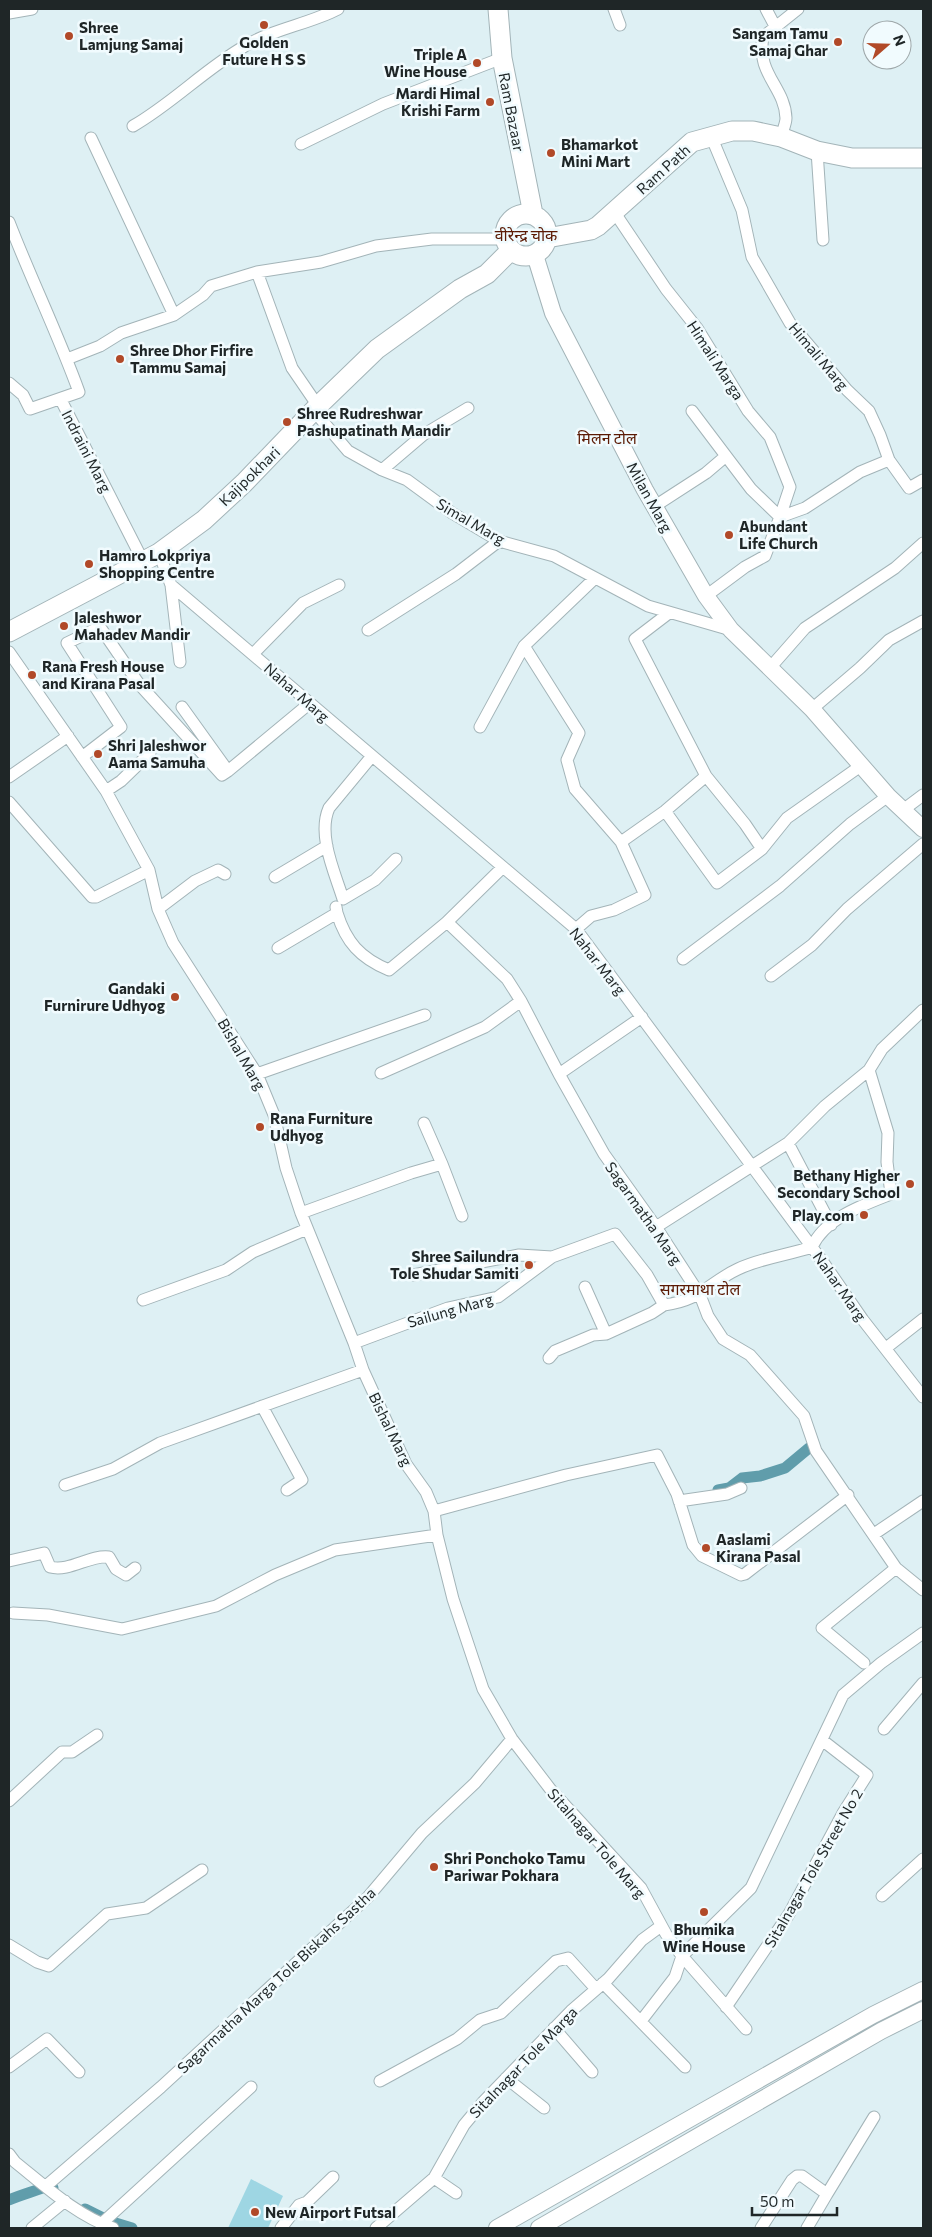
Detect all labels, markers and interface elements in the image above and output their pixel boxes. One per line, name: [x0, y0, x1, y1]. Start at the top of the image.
place label: Shree Lamjung Samaj: [79, 18, 183, 53]
marker: Golden Future H S S: [258, 19, 270, 31]
north arrow: [862, 20, 912, 70]
place label: Sangam Tamu Samaj Ghar: [732, 24, 828, 59]
marker: Shree Lamjung Samaj: [63, 30, 75, 42]
place label: Golden Future H S S: [222, 33, 306, 68]
text: N: [890, 33, 909, 48]
marker: Sangam Tamu Samaj Ghar: [832, 36, 844, 48]
place label: Triple A Wine House: [384, 45, 467, 80]
marker: Triple A Wine House: [471, 57, 483, 69]
street label: Ram Bazaar: [495, 71, 529, 153]
place label: Mardi Himal Krishi Farm: [395, 84, 480, 119]
marker: Mardi Himal Krishi Farm: [484, 96, 496, 108]
place label: Bhamarkot Mini Mart: [561, 135, 638, 170]
street label: Ram Path: [633, 140, 693, 198]
marker: Bhamarkot Mini Mart: [545, 147, 557, 159]
district label: वीरेन्द्र चोक: [495, 225, 558, 244]
street label: Himali Marga: [684, 317, 748, 403]
street label: Himali Marg: [786, 319, 852, 393]
place label: Shree Dhor Firfire Tammu Samaj: [130, 341, 253, 376]
marker: Shree Dhor Firfire Tammu Samaj: [114, 353, 126, 365]
place label: Shree Rudreshwar Pashupatinath Mandir: [297, 404, 451, 439]
street label: Indraini Marg: [58, 407, 116, 495]
marker: Shree Rudreshwar Pashupatinath Mandir: [281, 416, 293, 428]
district label: मिलन टोल: [577, 428, 638, 447]
street label: Kajipokhari: [215, 442, 283, 510]
street label: Milan Marg: [623, 459, 677, 535]
street label: Simal Marg: [433, 494, 509, 548]
place label: Abundant Life Church: [739, 517, 818, 552]
marker: Abundant Life Church: [723, 529, 735, 541]
place label: Hamro Lokpriya Shopping Centre: [99, 546, 215, 581]
marker: Hamro Lokpriya Shopping Centre: [83, 558, 95, 570]
place label: Jaleshwor Mahadev Mandir: [74, 608, 190, 643]
marker: Jaleshwor Mahadev Mandir: [58, 620, 70, 632]
place label: Rana Fresh House and Kirana Pasal: [42, 657, 164, 692]
street label: Nahar Marg: [261, 659, 333, 725]
marker: Rana Fresh House and Kirana Pasal: [26, 669, 38, 681]
place label: Shri Jaleshwor Aama Samuha: [108, 736, 206, 771]
marker: Shri Jaleshwor Aama Samuha: [92, 748, 104, 760]
street label: Nahar Marg: [566, 924, 630, 998]
place label: Gandaki Furnirure Udhyog: [44, 979, 165, 1014]
marker: Gandaki Furnirure Udhyog: [169, 991, 181, 1003]
street label: Bishal Marg: [214, 1015, 270, 1093]
place label: Rana Furniture Udhyog: [270, 1109, 373, 1144]
marker: Rana Furniture Udhyog: [254, 1121, 266, 1133]
street label: Sagarmatha Marg: [602, 1158, 686, 1268]
place label: Bethany Higher Secondary School: [777, 1166, 900, 1201]
marker: Bethany Higher Secondary School: [904, 1178, 916, 1190]
place label: Play.com: [792, 1206, 854, 1224]
marker: Play.com: [858, 1209, 870, 1221]
place label: Shree Sailundra Tole Shudar Samiti: [390, 1247, 519, 1282]
street label: Nahar Marg: [810, 1248, 870, 1324]
marker: Shree Sailundra Tole Shudar Samiti: [523, 1259, 535, 1271]
district label: सगरमाथा टोल: [660, 1279, 741, 1298]
street label: Sailung Marg: [405, 1289, 495, 1331]
street label: Bishal Marg: [365, 1389, 417, 1469]
place label: Aaslami Kirana Pasal: [716, 1530, 801, 1565]
marker: Aaslami Kirana Pasal: [700, 1542, 712, 1554]
street label: Sitalnagar Tole Marg: [544, 1784, 650, 1902]
street label: Sitalnagar Tole Street No 2: [760, 1785, 866, 1951]
place label: Shri Ponchoko Tamu Pariwar Pokhara: [444, 1849, 585, 1884]
marker: Shri Ponchoko Tamu Pariwar Pokhara: [428, 1861, 440, 1873]
street label: Sagarmatha Marga Tole Biskahs Sastha: [173, 1883, 379, 2077]
marker: Bhumika Wine House: [698, 1906, 710, 1918]
place label: Bhumika Wine House: [663, 1920, 746, 1955]
street label: Sitalnagar Tole Marga: [465, 2003, 581, 2121]
scale bar: [752, 2184, 837, 2216]
text: 50 m: [760, 2192, 794, 2210]
place label: New Airport Futsal: [265, 2203, 396, 2221]
marker: New Airport Futsal: [249, 2206, 261, 2218]

